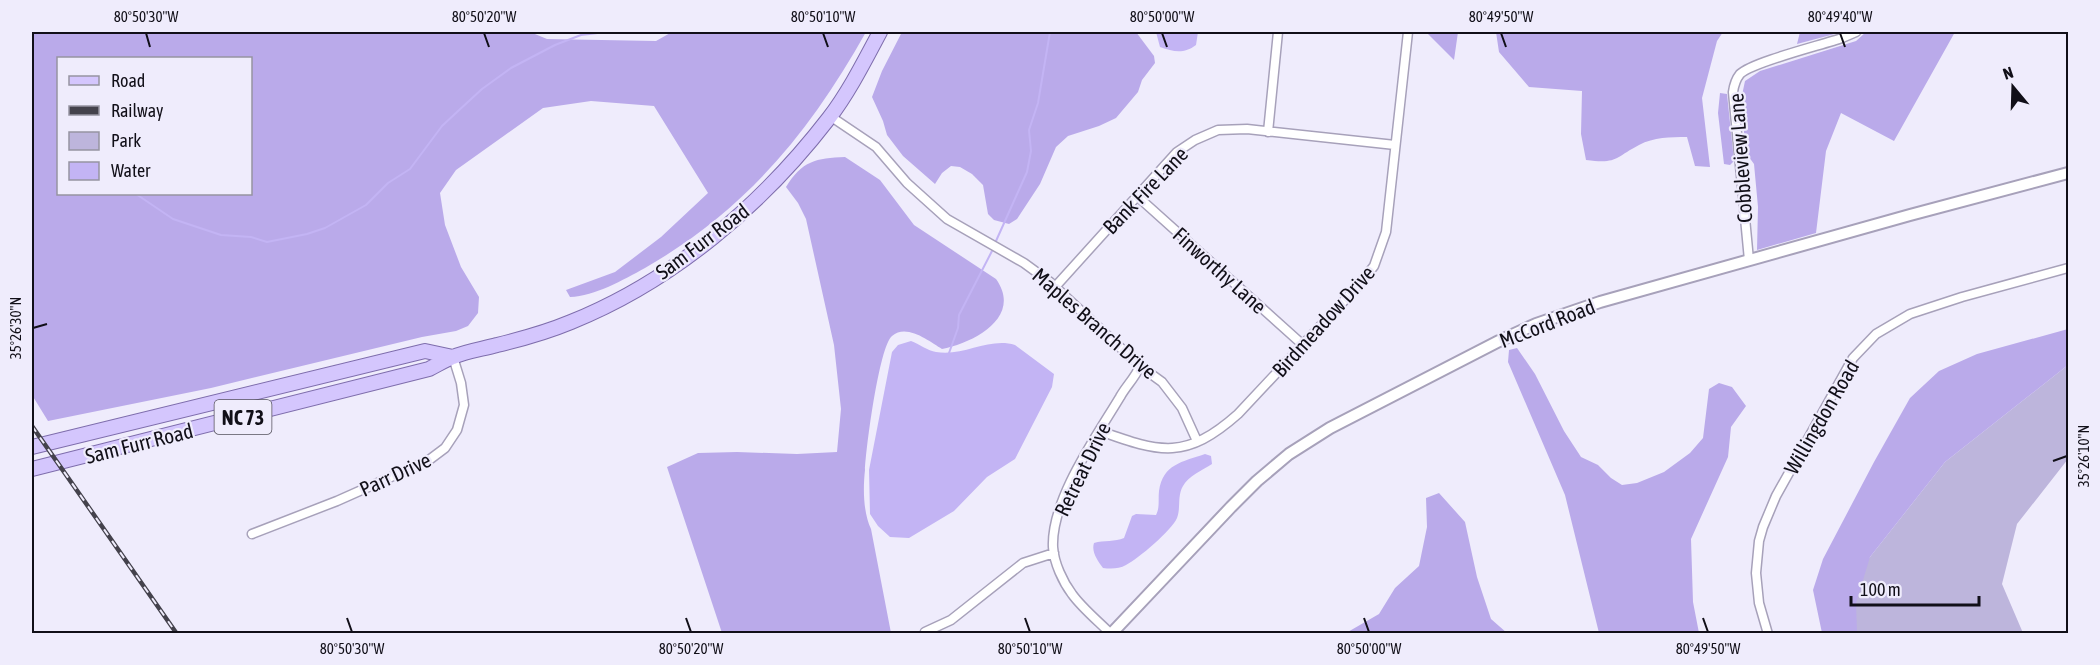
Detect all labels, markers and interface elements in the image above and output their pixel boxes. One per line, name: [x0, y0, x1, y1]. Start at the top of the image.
text: 80°50'30"W: [114, 8, 178, 25]
text: 80°50'20"W: [452, 8, 516, 25]
text: 80°50'10"W: [791, 8, 855, 25]
text: 80°50'00"W: [1130, 8, 1194, 25]
text: 80°49'50"W: [1469, 8, 1533, 25]
text: 80°49'40"W: [1808, 8, 1872, 25]
legend: [57, 57, 252, 195]
north arrow: [1983, 57, 2043, 117]
text: N: [2001, 63, 2016, 83]
text: Road: [111, 70, 145, 91]
street label: Cobbleview Lane: [1724, 92, 1756, 224]
text: Railway: [111, 100, 163, 121]
text: Park: [111, 130, 141, 151]
street label: Bank Fire Lane: [1098, 142, 1192, 238]
text: Water: [111, 160, 151, 181]
street label: Sam Furr Road: [651, 198, 753, 284]
street label: Finworthy Lane: [1168, 222, 1272, 318]
street label: Birdmeadow Drive: [1267, 261, 1379, 381]
street label: Maples Branch Drive: [1028, 263, 1162, 383]
street label: McCord Road: [1496, 294, 1598, 352]
text: 35°26'30"N: [7, 297, 24, 359]
street label: Willingdon Road: [1779, 356, 1863, 478]
road number: NC 73: [214, 400, 272, 434]
street label: Sam Furr Road: [83, 418, 195, 468]
street label: Retreat Drive: [1049, 418, 1115, 520]
text: 35°26'10"N: [2075, 425, 2092, 487]
street label: Parr Drive: [356, 447, 434, 501]
scale bar: [1851, 569, 1978, 607]
text: 100 m: [1860, 579, 1901, 600]
text: 80°50'30"W: [320, 640, 384, 657]
text: 80°50'20"W: [659, 640, 723, 657]
text: 80°50'10"W: [998, 640, 1062, 657]
text: 80°50'00"W: [1337, 640, 1401, 657]
text: 80°49'50"W: [1676, 640, 1740, 657]

